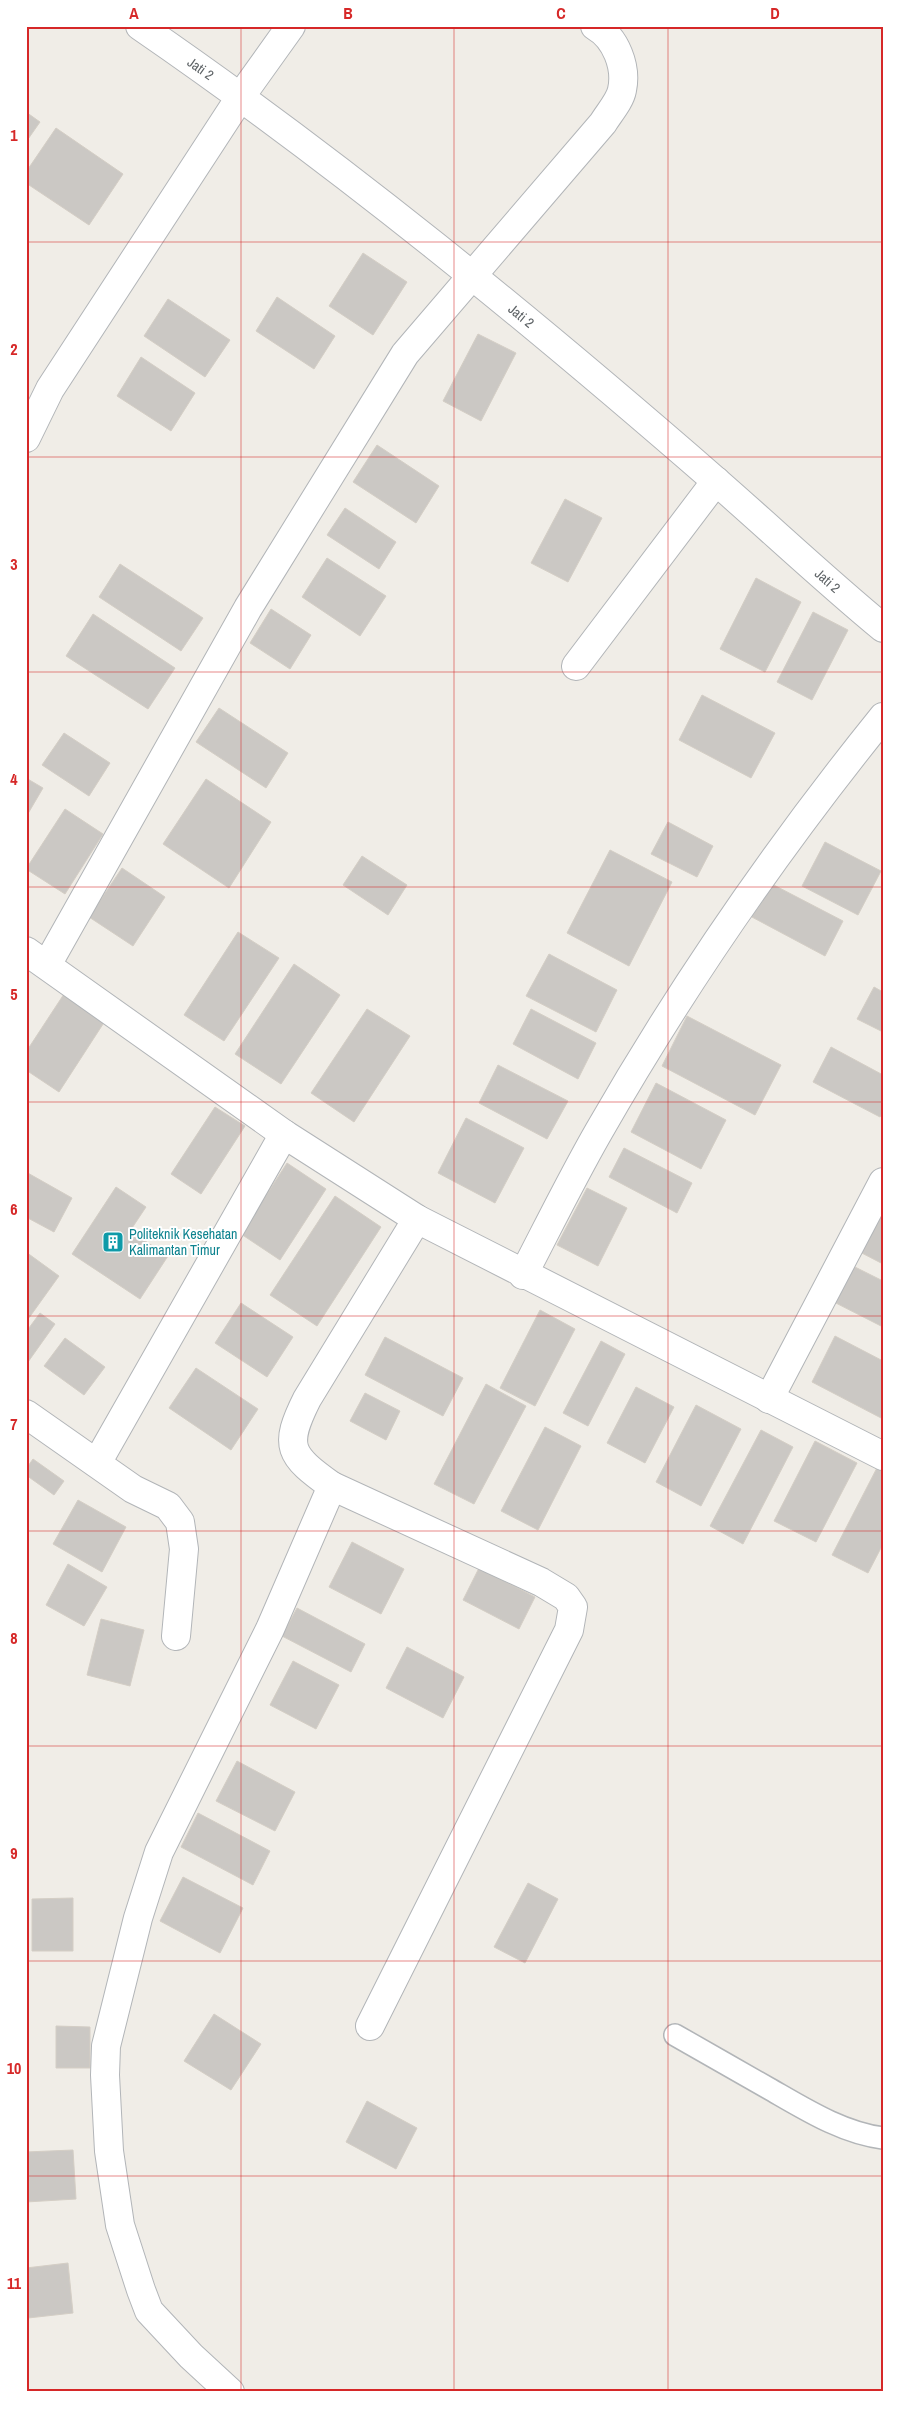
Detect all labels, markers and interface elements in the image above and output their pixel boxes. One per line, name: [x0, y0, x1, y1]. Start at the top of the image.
text: A: [129, 2, 139, 24]
text: B: [343, 2, 353, 24]
text: C: [556, 2, 566, 24]
text: D: [770, 2, 780, 24]
street label: Jati 2: [184, 53, 217, 84]
text: 1: [10, 124, 18, 146]
street label: Jati 2: [505, 300, 538, 332]
text: 2: [10, 338, 18, 360]
text: 3: [10, 553, 18, 575]
street label: Jati 2: [811, 565, 844, 597]
text: 4: [10, 768, 18, 790]
text: 5: [10, 983, 18, 1005]
text: 6: [10, 1198, 18, 1220]
place label: Politeknik Kesehatan Kalimantan Timur: [129, 1225, 238, 1259]
building icon: Politeknik Kesehatan Kalimantan Timur: [101, 1230, 125, 1254]
text: 7: [10, 1413, 18, 1435]
text: 8: [10, 1627, 18, 1649]
text: 9: [10, 1842, 18, 1864]
text: 10: [7, 2057, 21, 2079]
text: 11: [7, 2272, 22, 2294]

